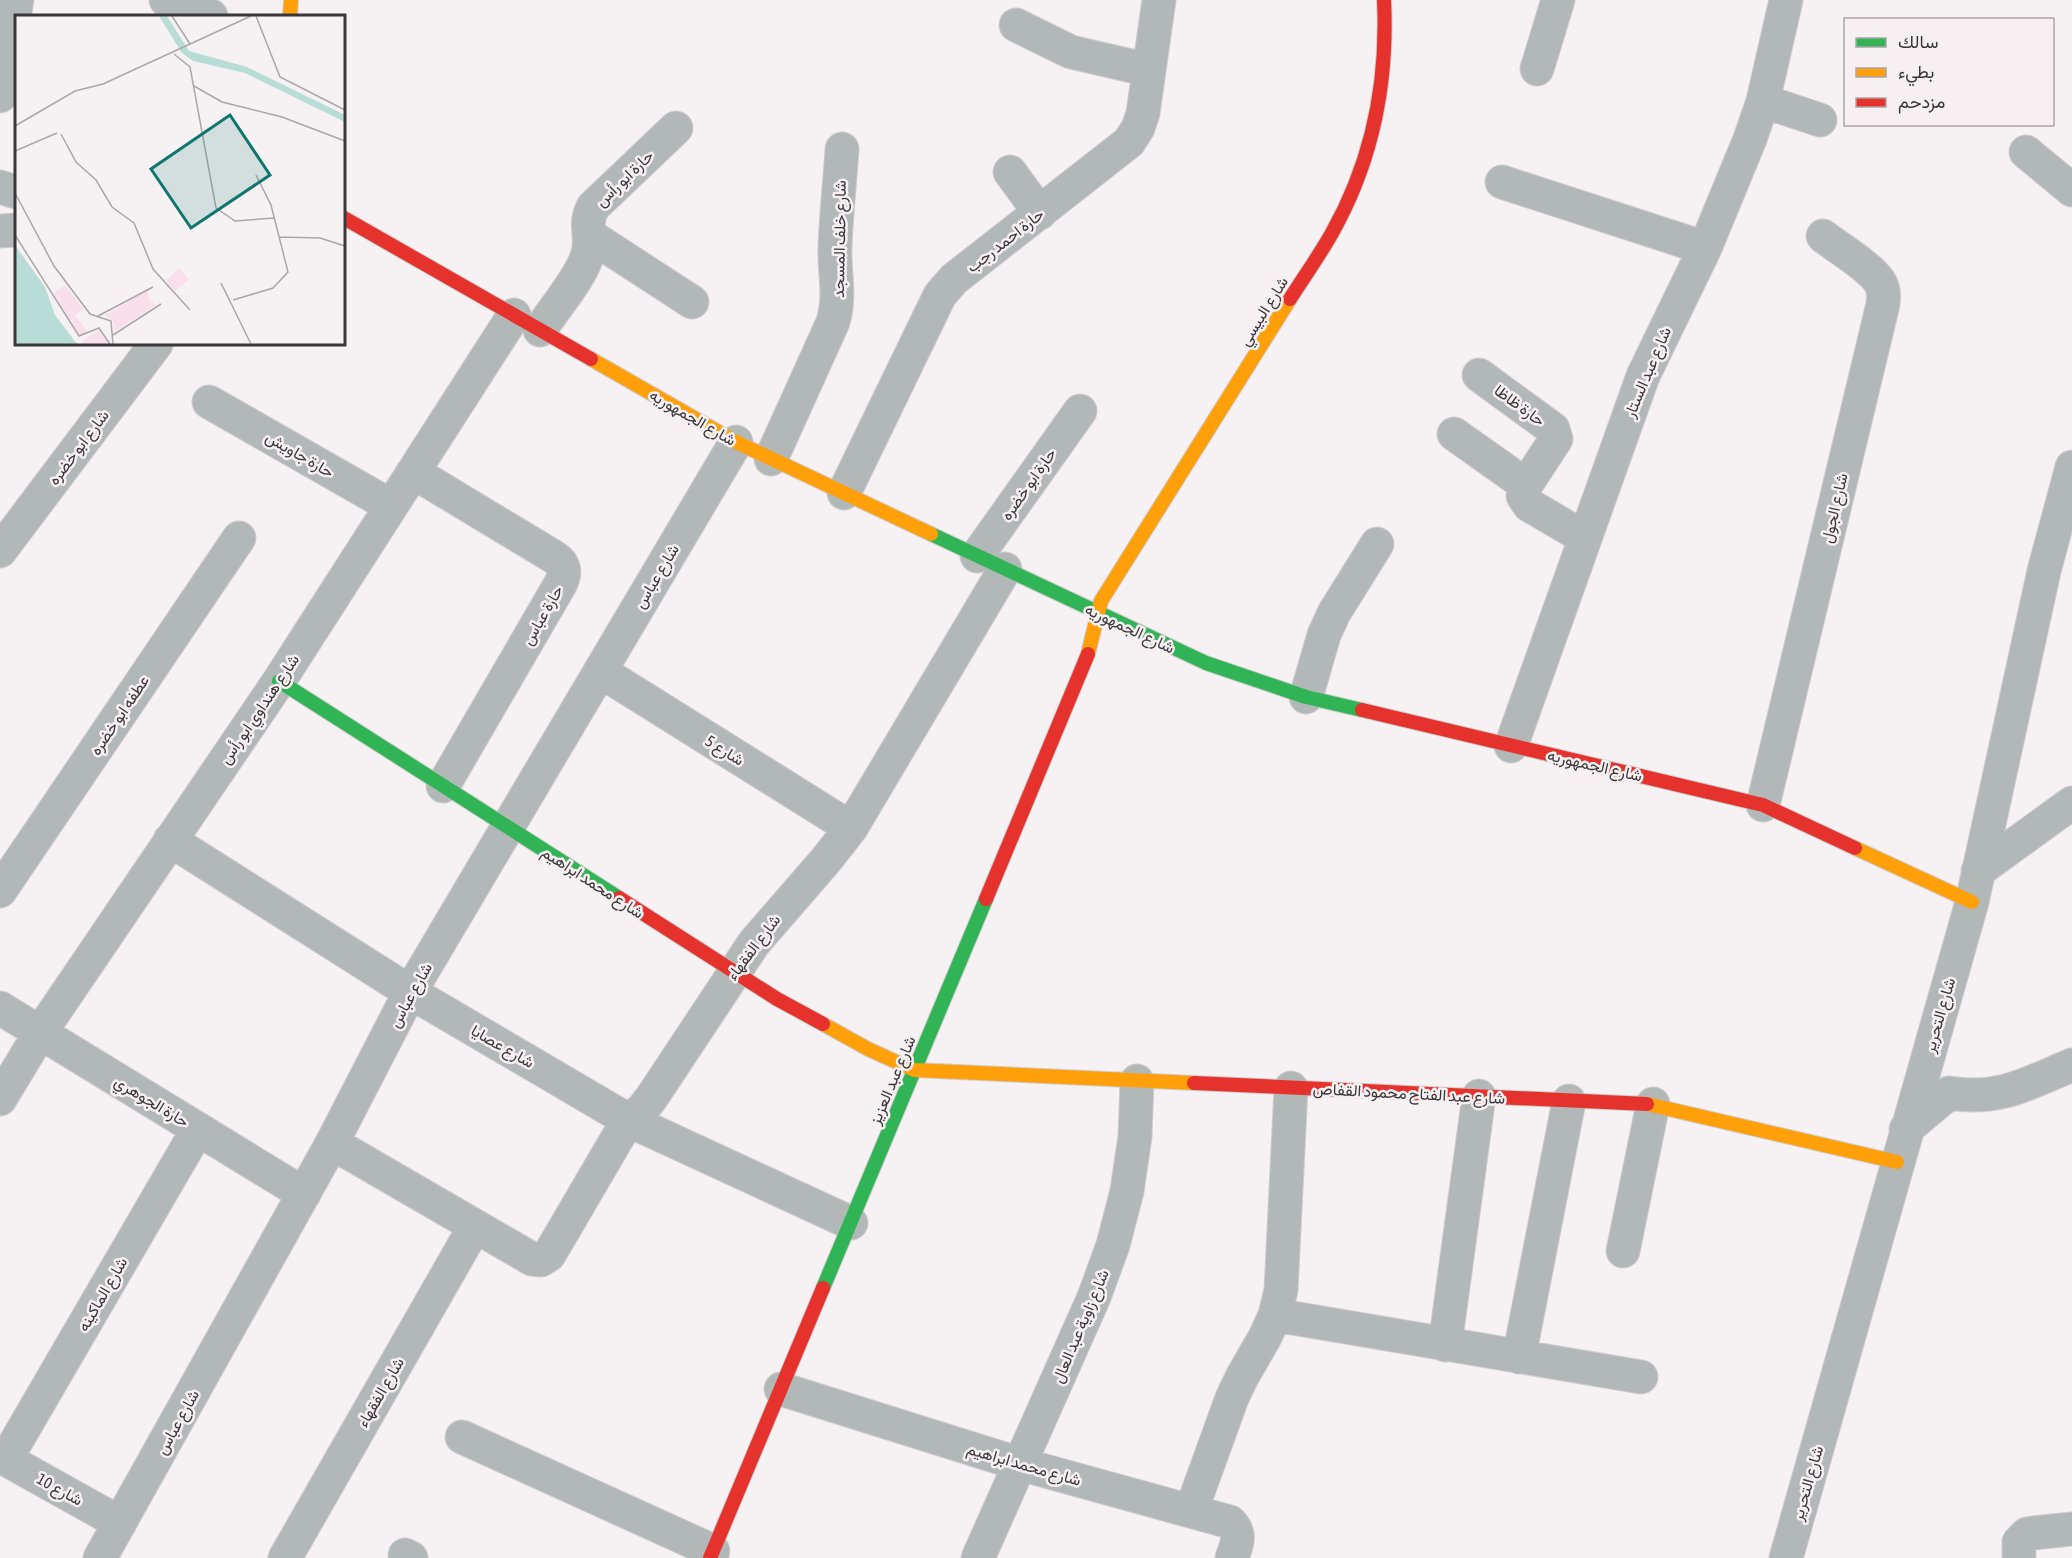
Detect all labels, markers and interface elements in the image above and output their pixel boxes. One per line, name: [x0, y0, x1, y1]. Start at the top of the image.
inset map: [15, 15, 345, 345]
legend: [1844, 18, 2054, 126]
text: سالك: [1898, 31, 1938, 52]
text: بطيء: [1898, 61, 1934, 87]
text: مزدحم: [1898, 91, 1945, 114]
street label: حارة ابو رأس: [591, 146, 658, 211]
street label: شارع خلف المسجد: [829, 180, 852, 298]
street label: حارة احمد رجب: [963, 204, 1049, 277]
street label: شارع البيسي: [1235, 273, 1296, 351]
street label: شارع عبد الستار: [1619, 324, 1677, 422]
street label: حارة ظاظا: [1490, 381, 1549, 431]
street label: شارع الجمهوريه: [645, 385, 739, 452]
street label: شارع ابو خضره: [44, 406, 114, 490]
street label: حارة جاويش: [262, 427, 337, 483]
street label: حارة ابو خضره: [997, 444, 1061, 524]
street label: شارع الجول: [1817, 471, 1854, 545]
street label: شارع عباس: [630, 541, 685, 613]
street label: حارة عباس: [518, 582, 568, 649]
street label: شارع الجمهوريه: [1081, 599, 1178, 659]
street label: شارع هنداوي ابو رأس: [216, 651, 307, 770]
street label: عطفه ابو خضره: [86, 672, 154, 759]
street label: شارع 5: [701, 731, 748, 771]
street label: شارع الجمهوريه: [1545, 745, 1644, 788]
street label: شارع محمد ابراهيم: [537, 842, 647, 924]
street label: شارع الفقهاء: [723, 911, 786, 985]
street label: شارع عباس: [385, 959, 438, 1032]
street label: شارع التحرير: [1919, 975, 1961, 1056]
street label: شارع عصايا: [467, 1021, 538, 1074]
street label: شارع عبد العزيز: [865, 1033, 921, 1129]
street label: حارة الجوهري: [109, 1072, 193, 1135]
street label: شارع عبد الفتاح محمود القفاص: [1312, 1079, 1506, 1110]
street label: شارع الماكينه: [74, 1254, 133, 1336]
street label: شارع زاوية عبد العال: [1048, 1267, 1115, 1387]
street label: شارع الفقهاء: [353, 1354, 410, 1431]
street label: شارع عباس: [152, 1386, 205, 1459]
street label: شارع محمد ابراهيم: [964, 1439, 1083, 1492]
street label: شارع التحرير: [1787, 1443, 1829, 1524]
street label: شارع 10: [33, 1469, 86, 1511]

